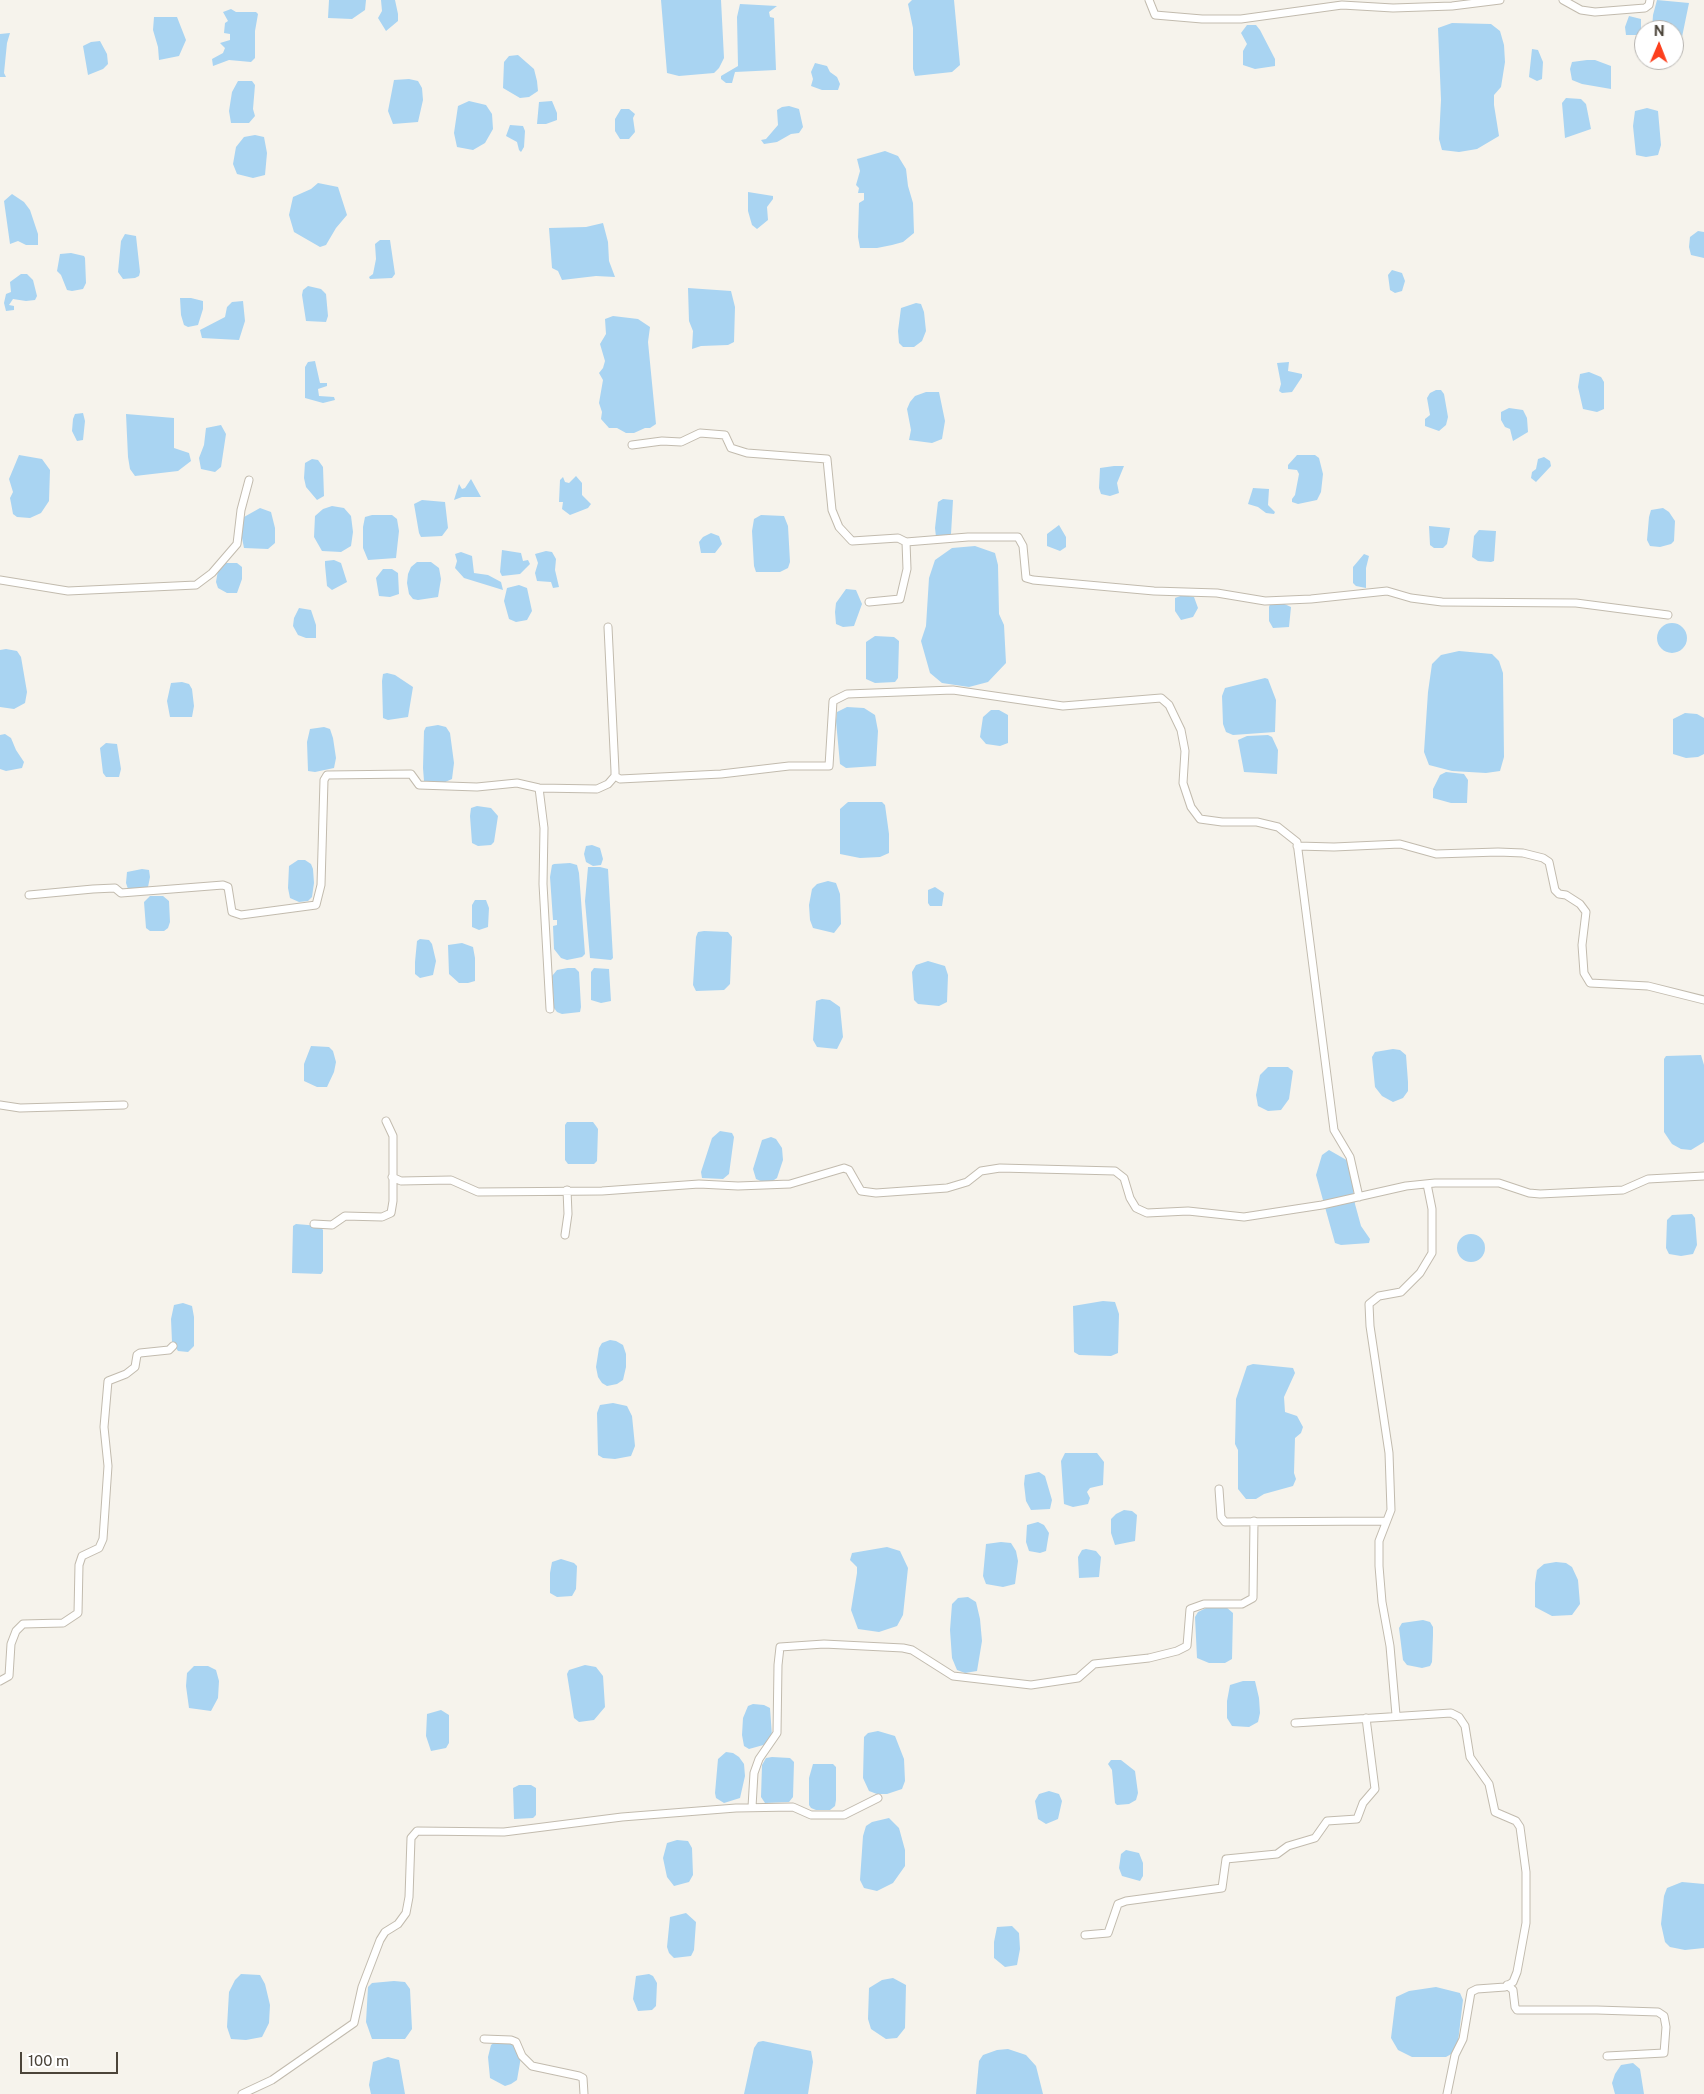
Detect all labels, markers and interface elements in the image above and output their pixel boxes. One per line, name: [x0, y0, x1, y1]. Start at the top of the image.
north arrow: [1634, 20, 1684, 70]
text: N: [1654, 23, 1665, 39]
scale bar: [22, 2042, 120, 2074]
text: 100 m: [28, 2052, 69, 2069]

